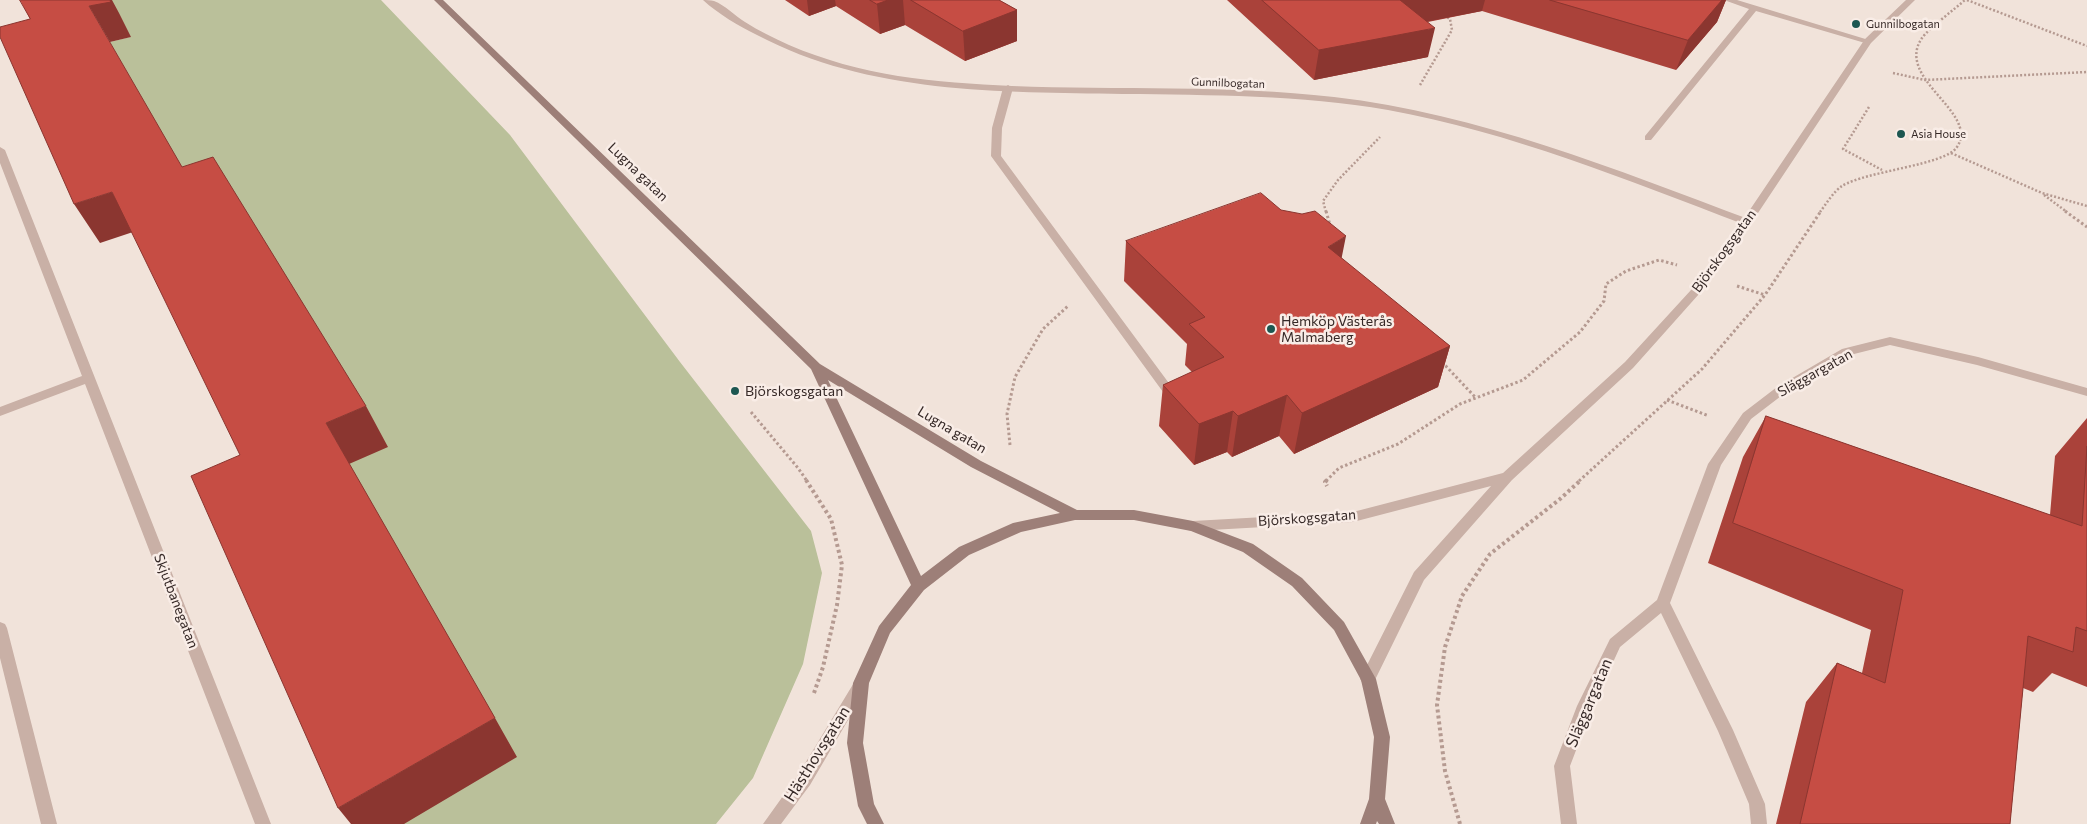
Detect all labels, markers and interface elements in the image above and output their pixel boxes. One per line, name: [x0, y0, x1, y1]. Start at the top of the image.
place label: Gunnilbogatan: [1866, 17, 1940, 31]
marker: Gunnilbogatan: [1850, 18, 1862, 30]
street label: Gunnilbogatan: [1191, 75, 1265, 91]
place label: Asia House: [1911, 127, 1966, 141]
marker: Asia House: [1895, 128, 1907, 140]
street label: Lugna gatan: [604, 139, 672, 205]
street label: Björskogsgatan: [1688, 206, 1760, 296]
place label: Hemköp Västerås Malmaberg: [1281, 313, 1392, 346]
marker: Hemköp Västerås Malmaberg: [1265, 323, 1277, 335]
street label: Släggargatan: [1775, 346, 1855, 400]
place label: Björskogsgatan: [745, 383, 843, 399]
marker: Björskogsgatan: [729, 385, 741, 397]
street label: Lugna gatan: [915, 403, 989, 457]
street label: Björskogsgatan: [1257, 506, 1357, 530]
street label: Skjutbanegatan: [150, 551, 202, 651]
street label: Släggargatan: [1562, 656, 1616, 750]
street label: Hästhovsgatan: [780, 703, 854, 805]

